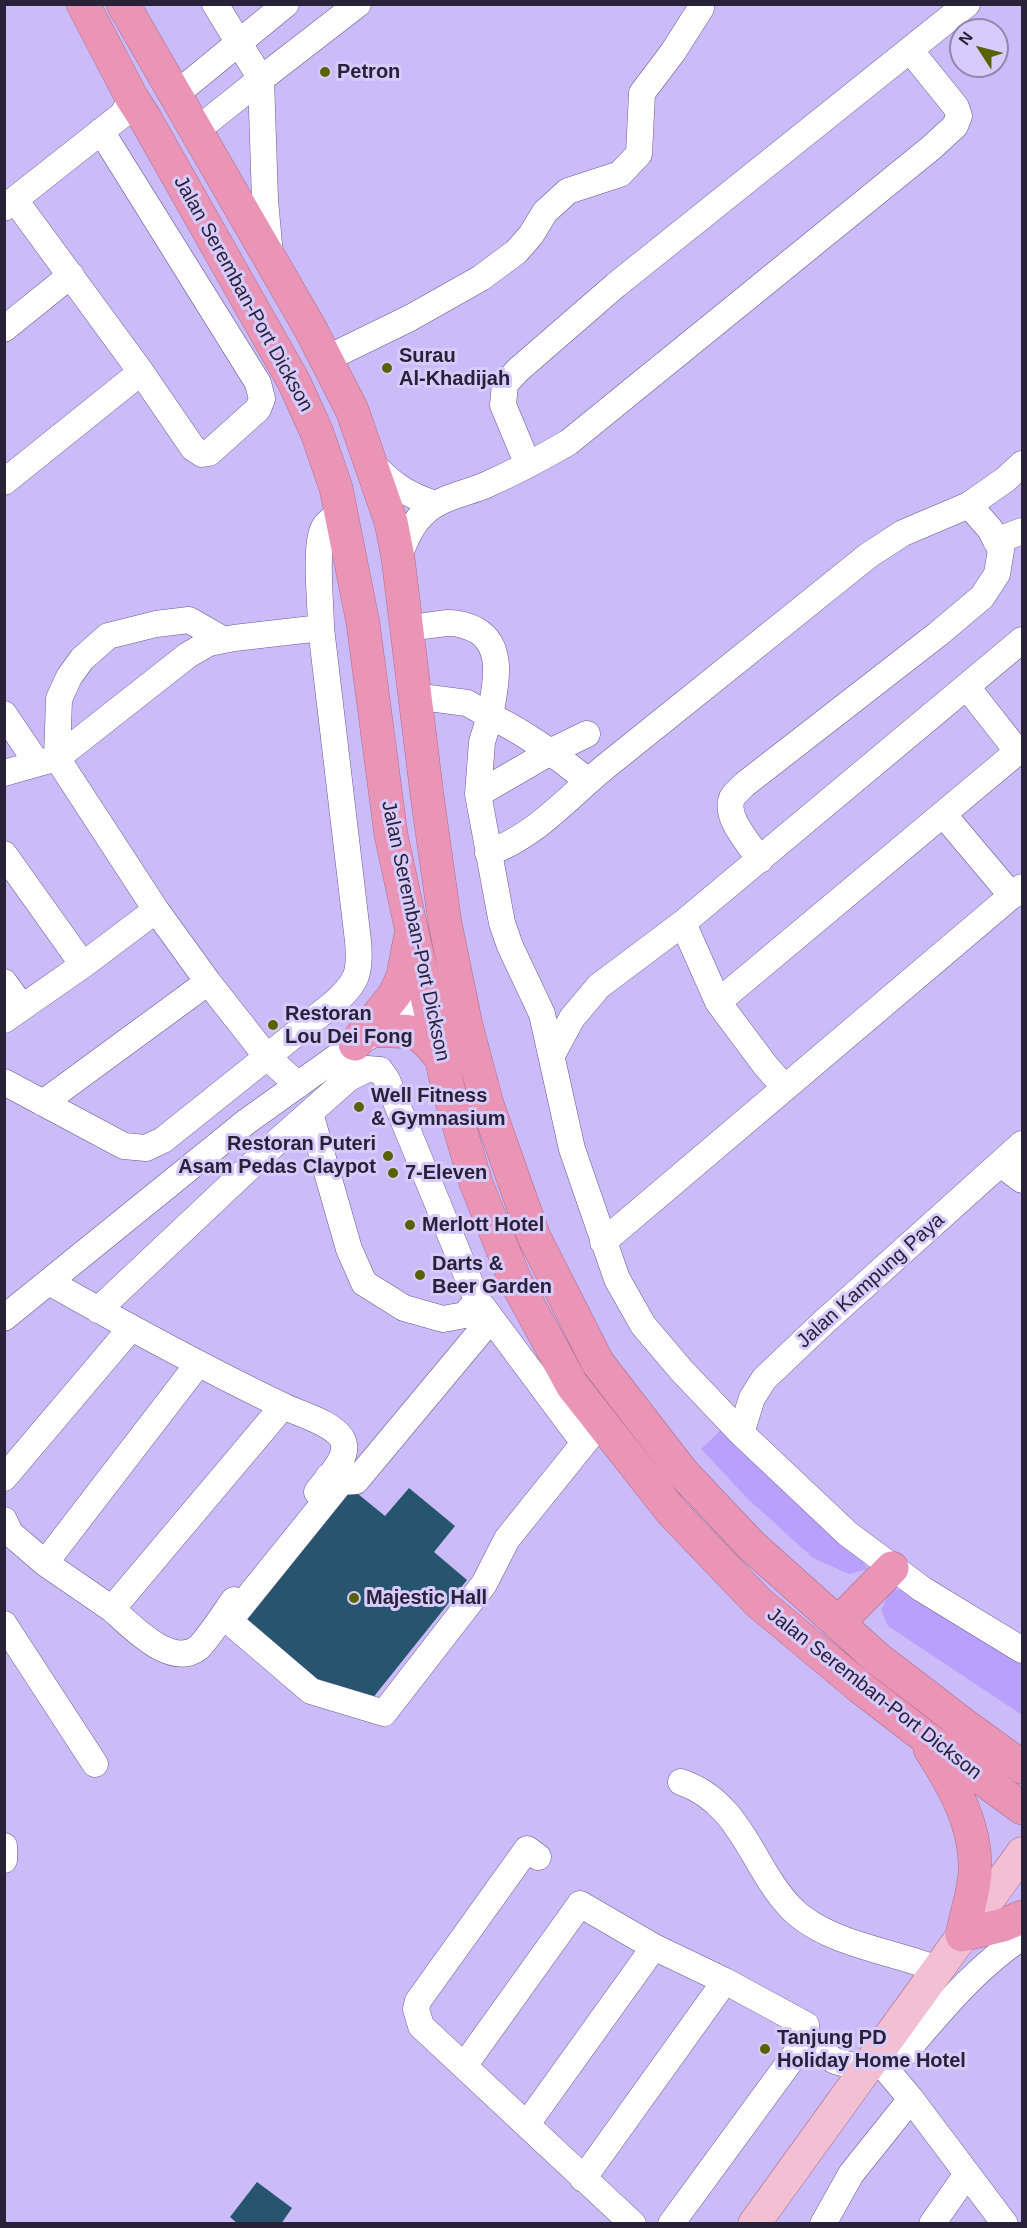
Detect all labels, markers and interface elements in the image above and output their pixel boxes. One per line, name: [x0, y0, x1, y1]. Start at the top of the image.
north arrow: [949, 18, 1009, 78]
text: N: [955, 29, 976, 48]
place label: Petron: [337, 60, 400, 84]
marker: Petron: [318, 65, 332, 79]
street label: Jalan Seremban-Port Dickson: [168, 172, 318, 416]
place label: Surau Al-Khadijah: [399, 344, 510, 391]
marker: Surau Al-Khadijah: [380, 361, 394, 375]
street label: Jalan Seremban-Port Dickson: [376, 799, 454, 1063]
place label: Restoran Lou Dei Fong: [285, 1002, 413, 1049]
marker: Restoran Lou Dei Fong: [266, 1018, 280, 1032]
place label: Well Fitness & Gymnasium: [371, 1084, 505, 1131]
marker: Well Fitness & Gymnasium: [352, 1100, 366, 1114]
place label: Restoran Puteri Asam Pedas Claypot: [178, 1132, 376, 1179]
marker: Restoran Puteri Asam Pedas Claypot: [381, 1149, 395, 1163]
place label: 7-Eleven: [405, 1161, 487, 1185]
marker: 7-Eleven: [386, 1166, 400, 1180]
street label: Jalan Kampung Paya: [792, 1208, 950, 1354]
place label: Merlott Hotel: [422, 1213, 544, 1237]
marker: Merlott Hotel: [403, 1218, 417, 1232]
place label: Darts & Beer Garden: [432, 1252, 552, 1299]
marker: Darts & Beer Garden: [413, 1268, 427, 1282]
place label: Majestic Hall: [366, 1586, 487, 1610]
marker: Majestic Hall: [347, 1591, 361, 1605]
street label: Jalan Seremban-Port Dickson: [762, 1603, 986, 1785]
place label: Tanjung PD Holiday Home Hotel: [777, 2026, 966, 2073]
marker: Tanjung PD Holiday Home Hotel: [758, 2042, 772, 2056]

